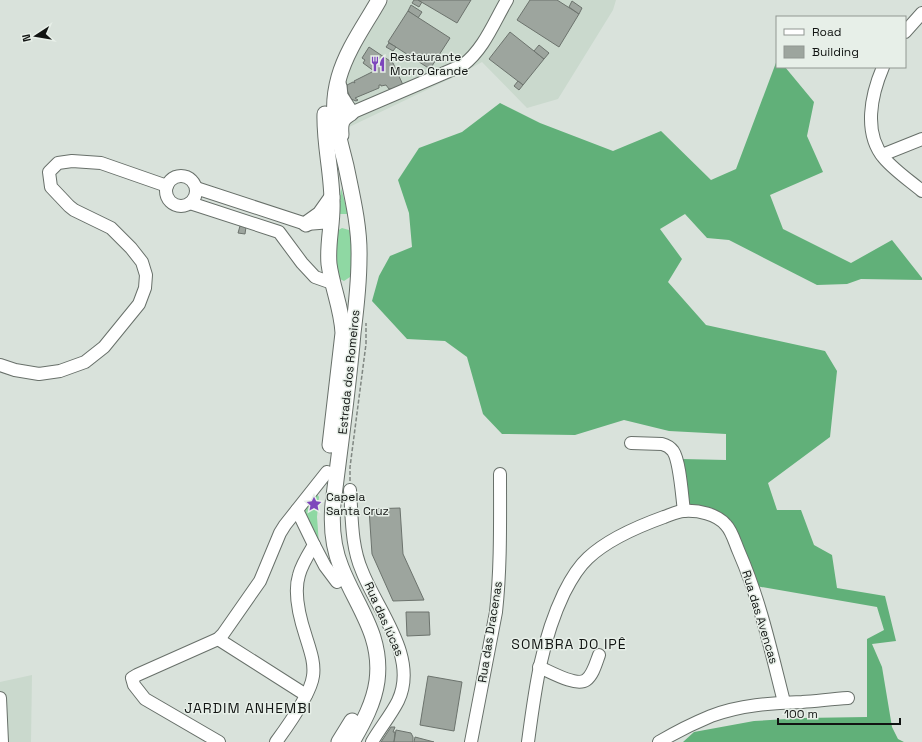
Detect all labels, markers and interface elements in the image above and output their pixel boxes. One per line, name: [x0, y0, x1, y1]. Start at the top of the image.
north arrow: [16, 16, 56, 56]
legend: [776, 16, 906, 68]
text: Road: [812, 24, 841, 40]
text: N: [19, 33, 34, 43]
text: Building: [812, 44, 859, 60]
place label: Restaurante Morro Grande: [390, 49, 468, 79]
restaurant icon: Restaurante Morro Grande: [369, 55, 387, 73]
street label: Estrada dos Romeiros: [335, 309, 363, 435]
place label: Capela Santa Cruz: [326, 489, 389, 519]
place icon: Capela Santa Cruz: [305, 495, 323, 513]
street label: Rua das Avencas: [738, 568, 782, 666]
street label: Rua das Iúcas: [361, 579, 407, 659]
street label: Rua das Dracenas: [474, 580, 506, 684]
district label: SOMBRA DO IPÊ: [511, 635, 627, 653]
district label: JARDIM ANHEMBI: [184, 699, 312, 717]
scale bar: [778, 700, 900, 726]
text: 100 m: [784, 706, 818, 722]

